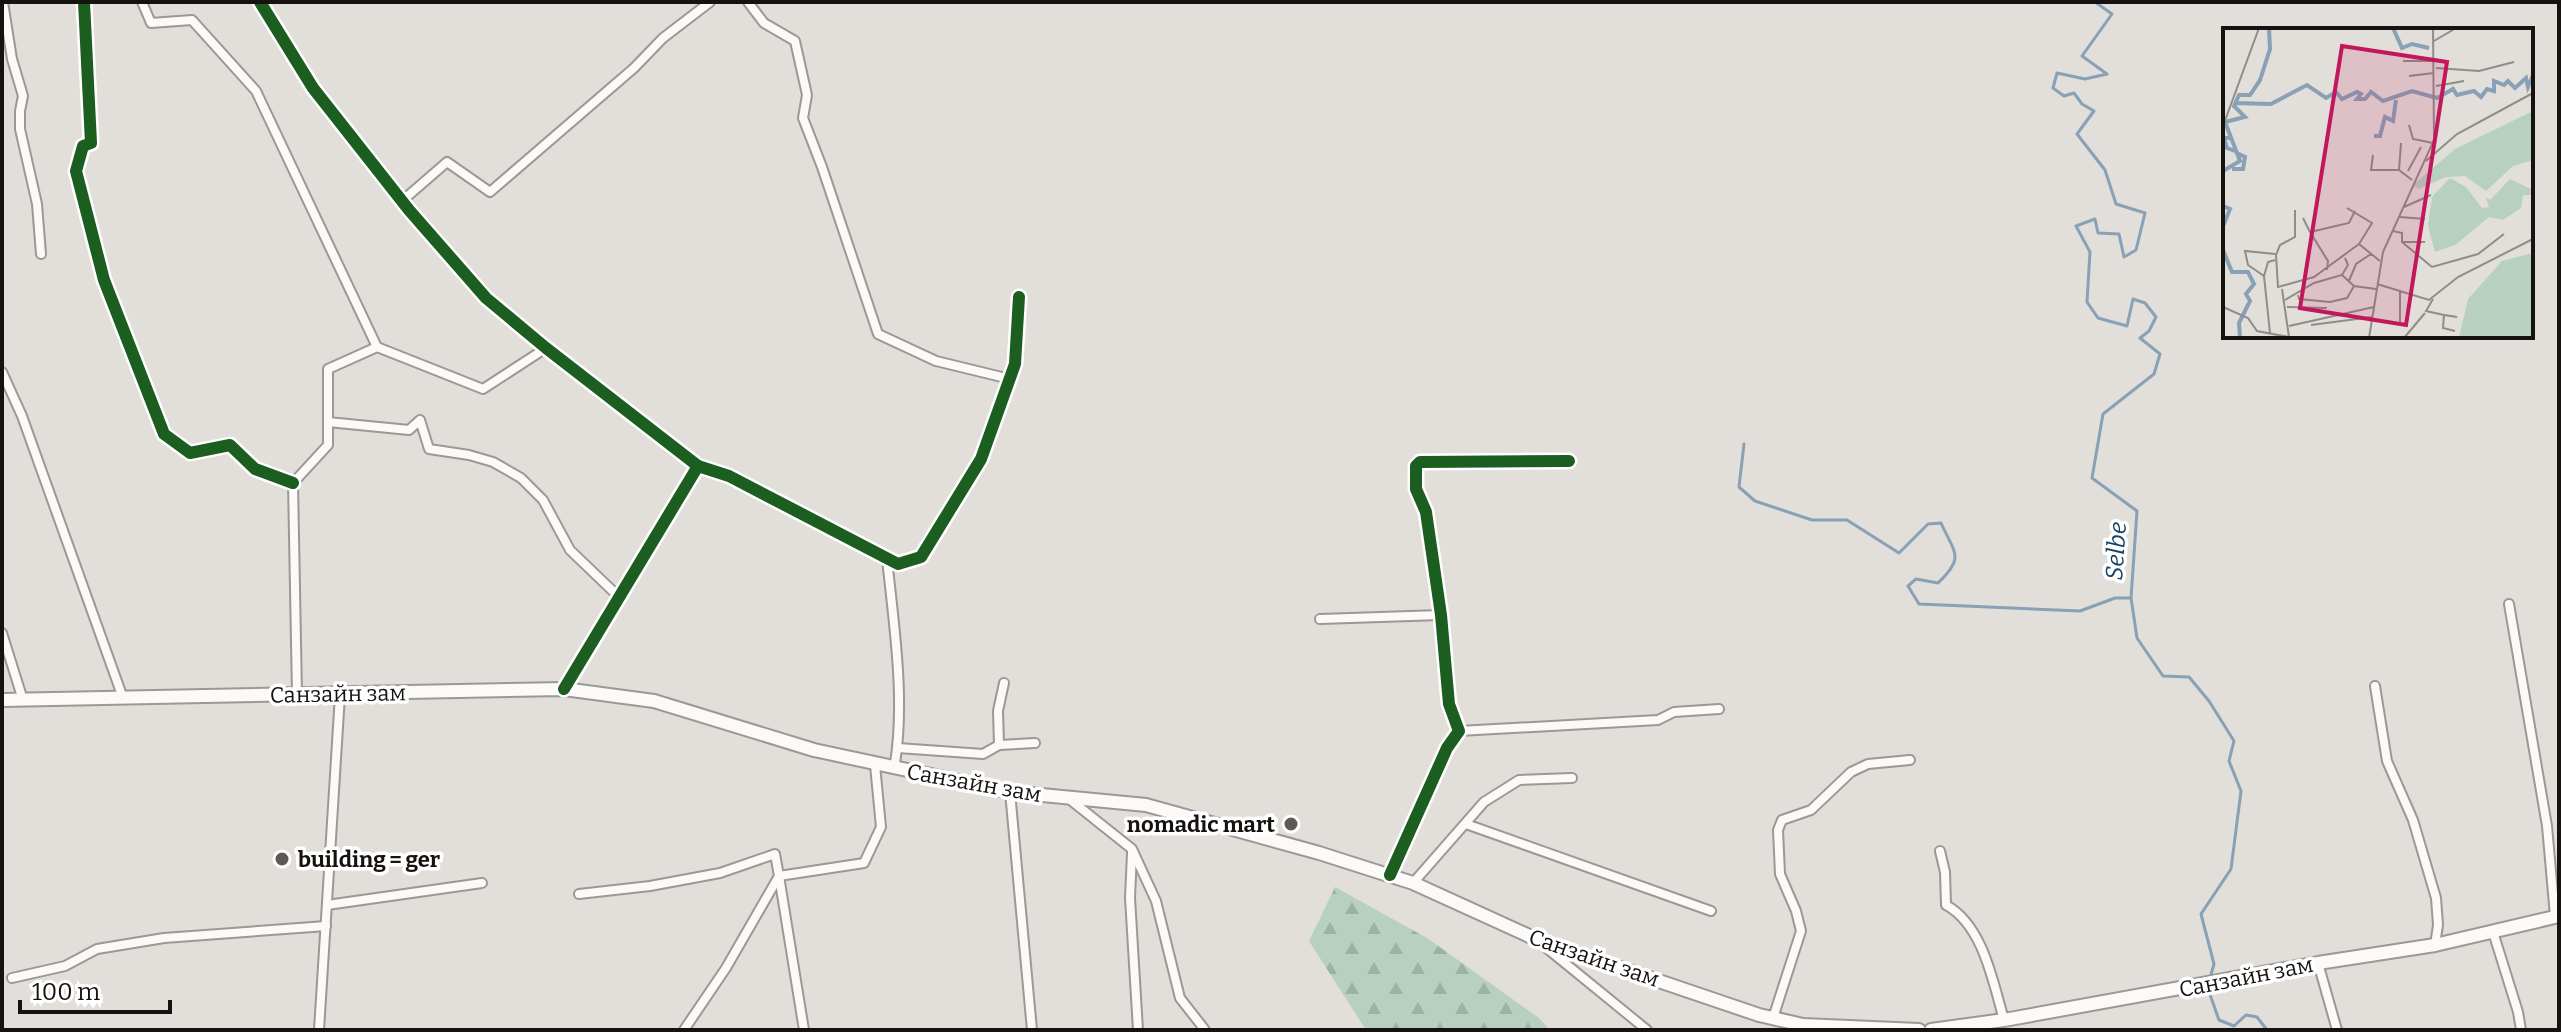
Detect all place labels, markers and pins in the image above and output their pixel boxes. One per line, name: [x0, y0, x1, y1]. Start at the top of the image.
place label: nomadic mart: [1127, 811, 1275, 838]
marker: nomadic mart: [1282, 815, 1300, 833]
place label: building = ger: [298, 846, 441, 873]
marker: building = ger: [273, 850, 291, 868]

